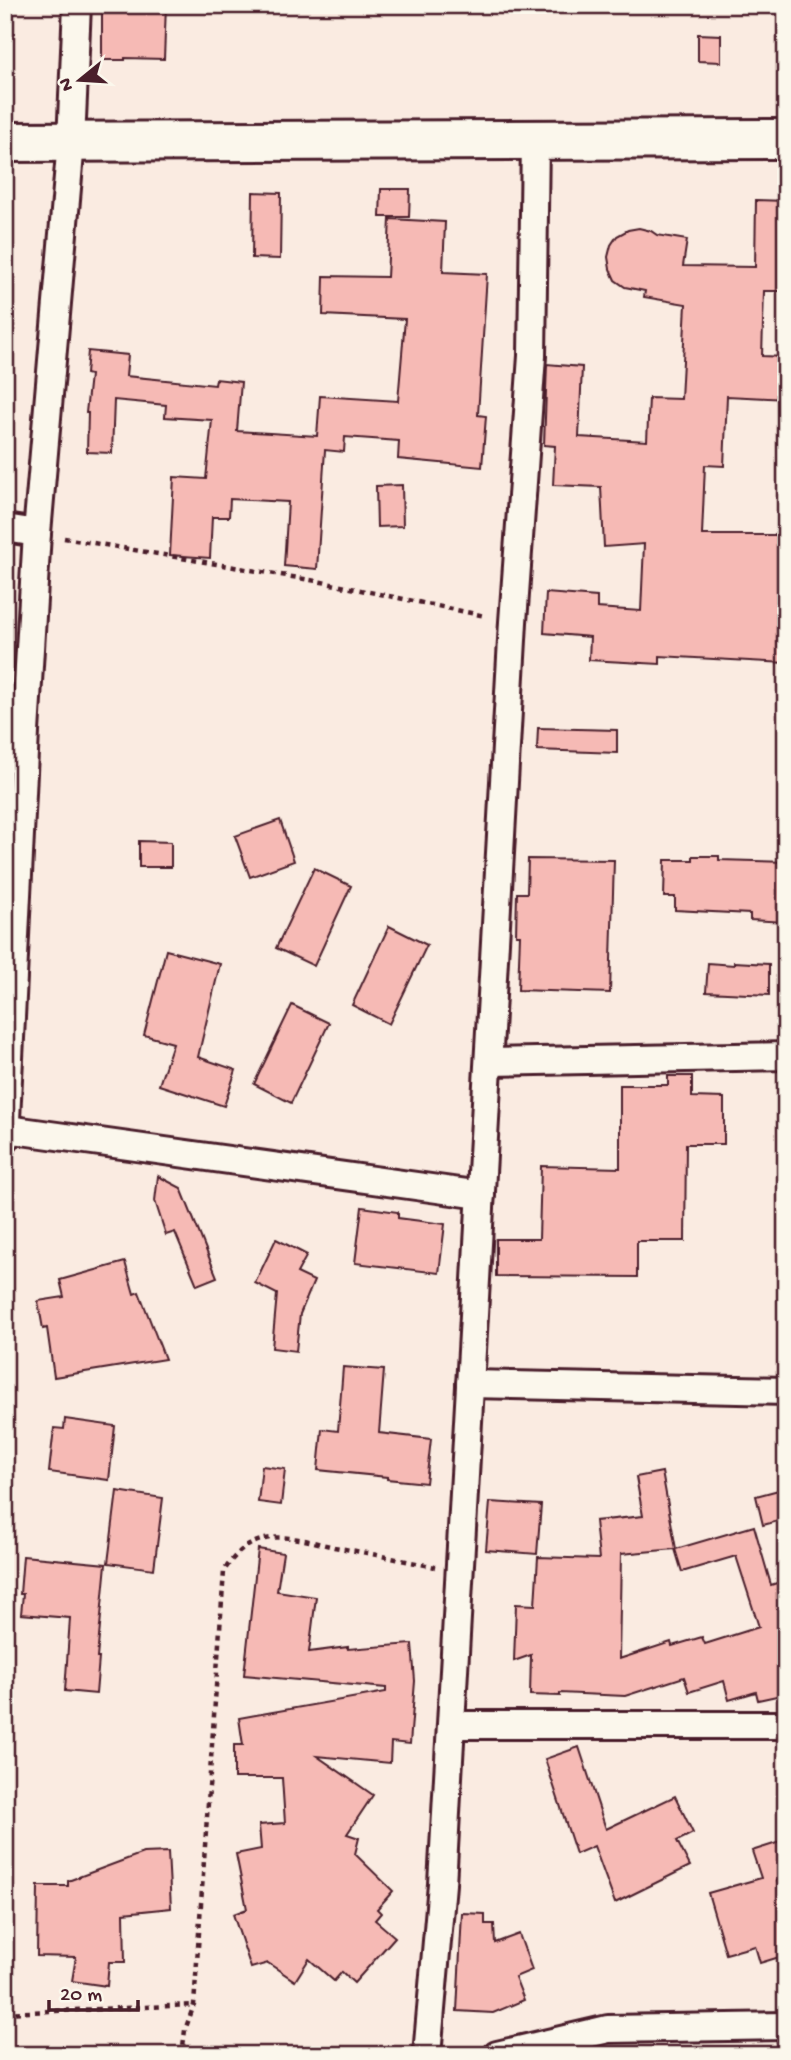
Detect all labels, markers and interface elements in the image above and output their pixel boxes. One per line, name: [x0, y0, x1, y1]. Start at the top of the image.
north arrow: [46, 46, 116, 116]
text: N: [54, 75, 80, 94]
scale bar: [49, 1969, 138, 2013]
text: 20 m: [60, 1984, 102, 2009]

